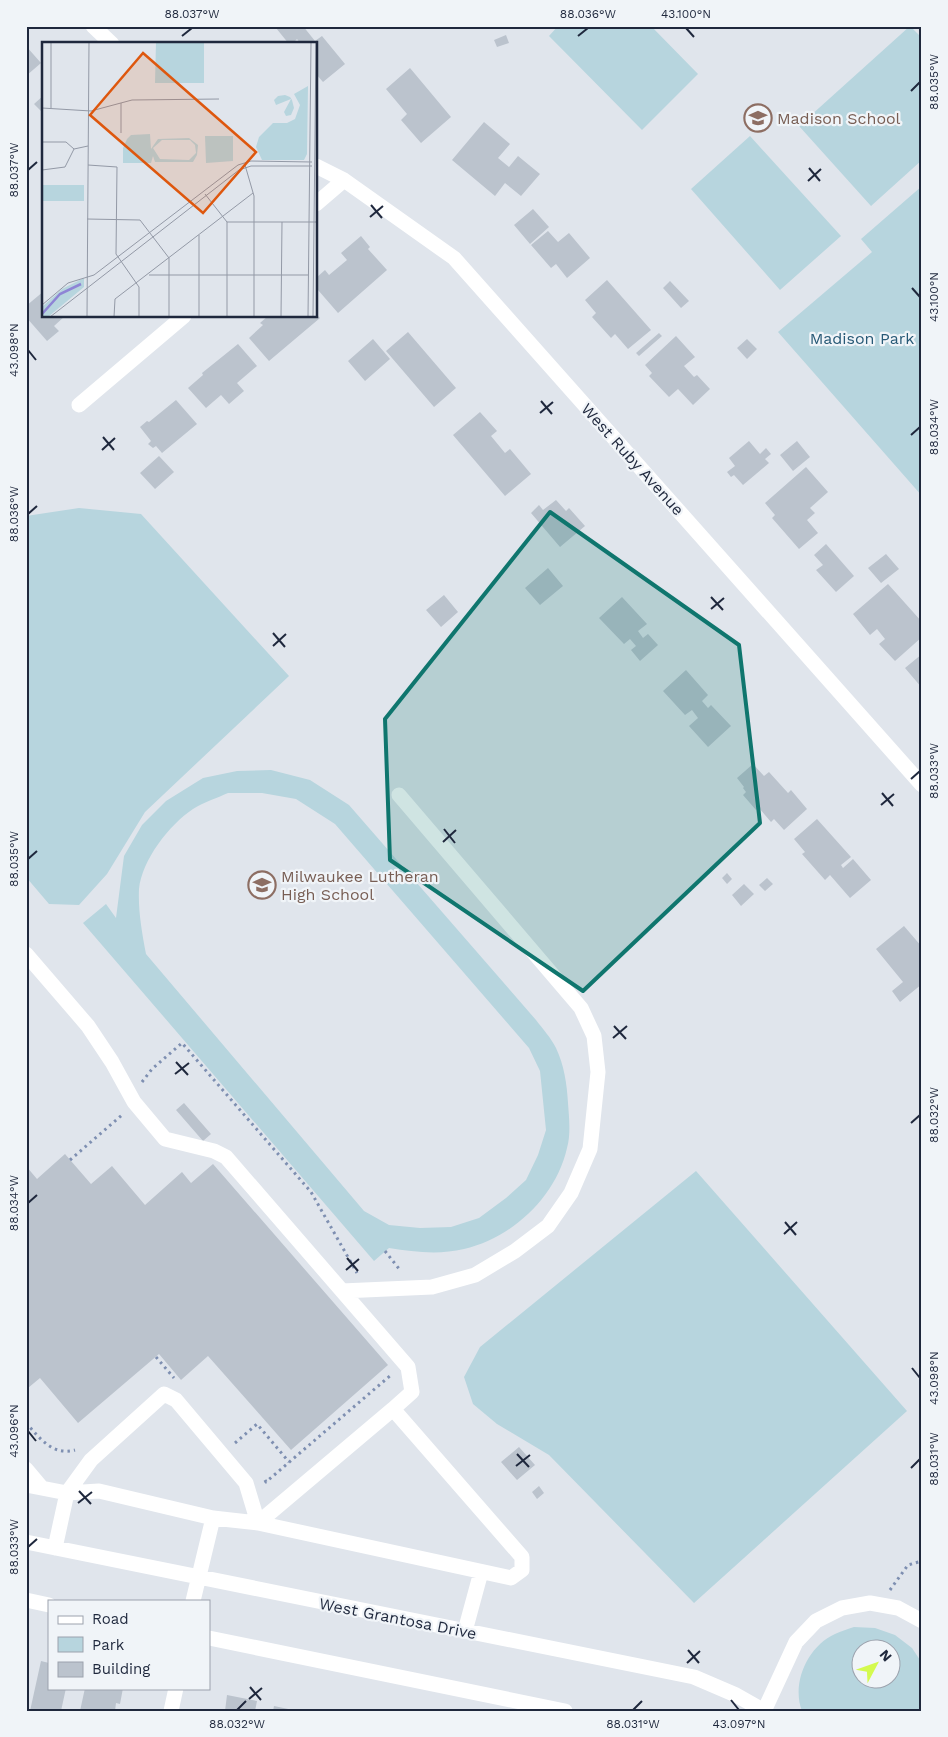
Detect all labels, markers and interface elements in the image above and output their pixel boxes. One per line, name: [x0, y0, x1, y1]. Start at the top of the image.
text: 88.037°W: [164, 7, 220, 21]
text: 88.036°W: [560, 7, 617, 21]
text: 43.100°N: [661, 7, 711, 21]
inset map: [42, 42, 318, 318]
text: 88.035°W: [927, 54, 941, 110]
school or university icon: Madison School: [743, 103, 773, 133]
place label: Madison School: [777, 109, 901, 128]
text: 88.037°W: [7, 142, 21, 198]
text: 43.100°N: [927, 272, 941, 322]
text: 43.098°N: [7, 323, 21, 377]
park label: Madison Park: [810, 329, 914, 348]
text: 88.034°W: [927, 398, 941, 455]
street label: West Ruby Avenue: [577, 399, 688, 519]
text: 88.036°W: [7, 485, 21, 542]
text: 88.033°W: [927, 743, 941, 799]
text: 88.035°W: [7, 831, 21, 887]
place label: Milwaukee Lutheran High School: [281, 867, 439, 904]
school or university icon: Milwaukee Lutheran High School: [247, 870, 277, 900]
text: 88.032°W: [927, 1087, 941, 1143]
text: 88.034°W: [7, 1174, 21, 1231]
text: 43.098°N: [927, 1351, 941, 1405]
text: 43.096°N: [7, 1404, 21, 1458]
text: 88.031°W: [927, 1432, 941, 1486]
text: 88.033°W: [7, 1519, 21, 1575]
street label: West Grantosa Drive: [318, 1594, 478, 1643]
legend: [48, 1600, 210, 1690]
text: Road: [92, 1610, 129, 1628]
text: Park: [92, 1636, 125, 1654]
north arrow: [850, 1640, 900, 1690]
text: N: [876, 1646, 895, 1665]
text: Building: [92, 1660, 150, 1678]
text: 88.032°W: [209, 1717, 265, 1731]
text: 88.031°W: [606, 1717, 660, 1731]
text: 43.097°N: [713, 1717, 765, 1731]

